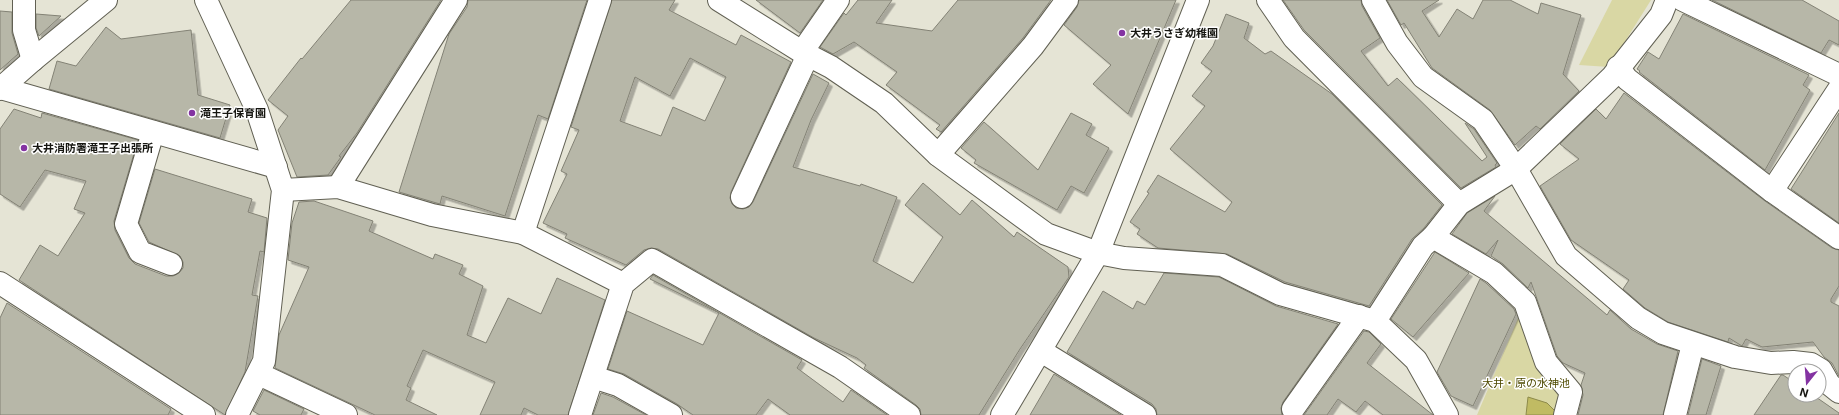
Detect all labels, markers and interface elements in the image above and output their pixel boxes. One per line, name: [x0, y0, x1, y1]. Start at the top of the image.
place label: 大井うさぎ幼稚園: [1130, 26, 1218, 40]
marker: 大井うさぎ幼稚園: [1117, 28, 1127, 38]
place label: 滝王子保育園: [200, 106, 266, 120]
marker: 滝王子保育園: [187, 108, 197, 118]
place label: 大井消防署滝王子出張所: [32, 141, 153, 155]
marker: 大井消防署滝王子出張所: [19, 143, 29, 153]
north arrow: [1787, 363, 1827, 403]
park label: 大井・原の水神池: [1482, 376, 1570, 390]
text: N: [1798, 385, 1810, 400]

